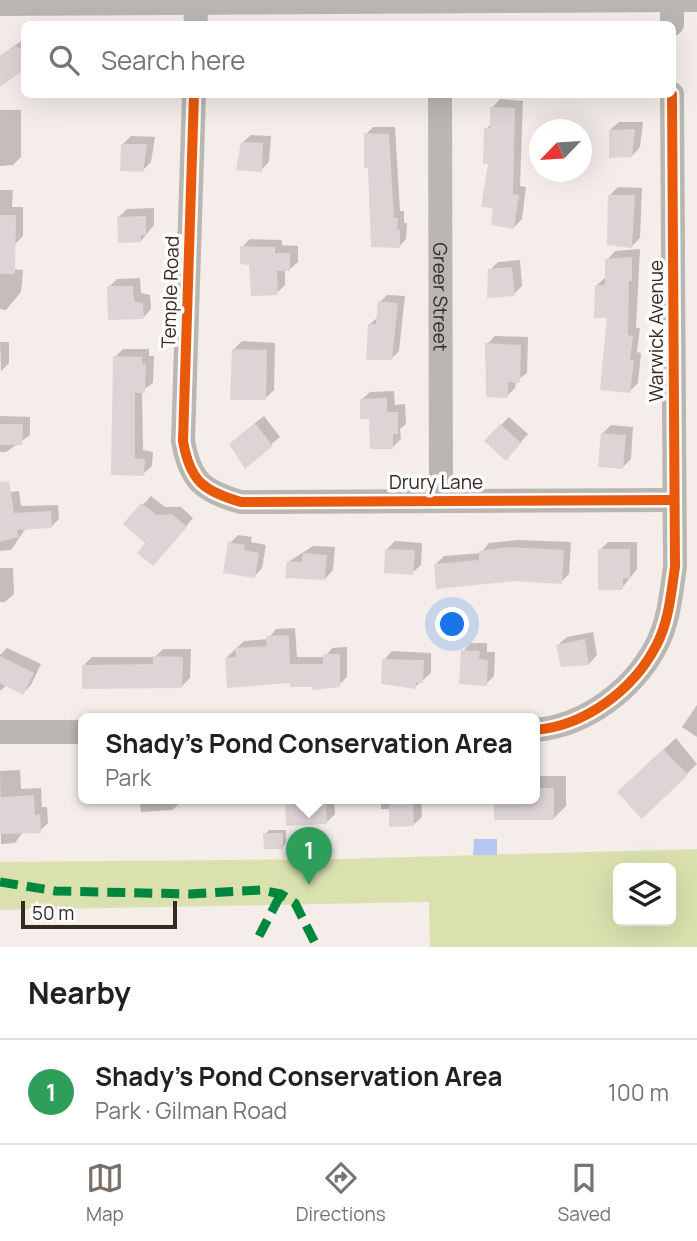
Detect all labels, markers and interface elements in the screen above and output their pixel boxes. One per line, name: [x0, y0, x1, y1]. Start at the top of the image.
search box: [21, 21, 676, 98]
icon: search: [45, 41, 83, 79]
text: Search here: [101, 42, 246, 78]
north arrow: [529, 119, 592, 182]
street label: Temple Road: [155, 235, 185, 349]
street label: Greer Street: [427, 243, 454, 351]
street label: Warwick Avenue: [643, 260, 669, 402]
street label: Drury Lane: [389, 469, 483, 495]
your location: [435, 607, 469, 641]
popup: [78, 713, 540, 804]
text: Shady's Pond Conservation Area: [105, 725, 513, 761]
text: Park: [105, 761, 151, 793]
pin: 1: [286, 827, 332, 885]
map controls: [613, 863, 676, 926]
button: layers: [613, 863, 676, 926]
scale bar: [21, 898, 177, 930]
text: 50 m: [32, 900, 74, 926]
text: Nearby: [28, 972, 131, 1013]
text: Shady's Pond Conservation Area: [95, 1058, 502, 1094]
text: 1: [46, 1076, 56, 1108]
text: 100 m: [608, 1076, 669, 1108]
text: Park · Gilman Road: [95, 1094, 287, 1126]
tab: Map: [86, 1159, 124, 1227]
tab: Directions: [296, 1159, 386, 1227]
tab: Saved: [558, 1159, 611, 1227]

